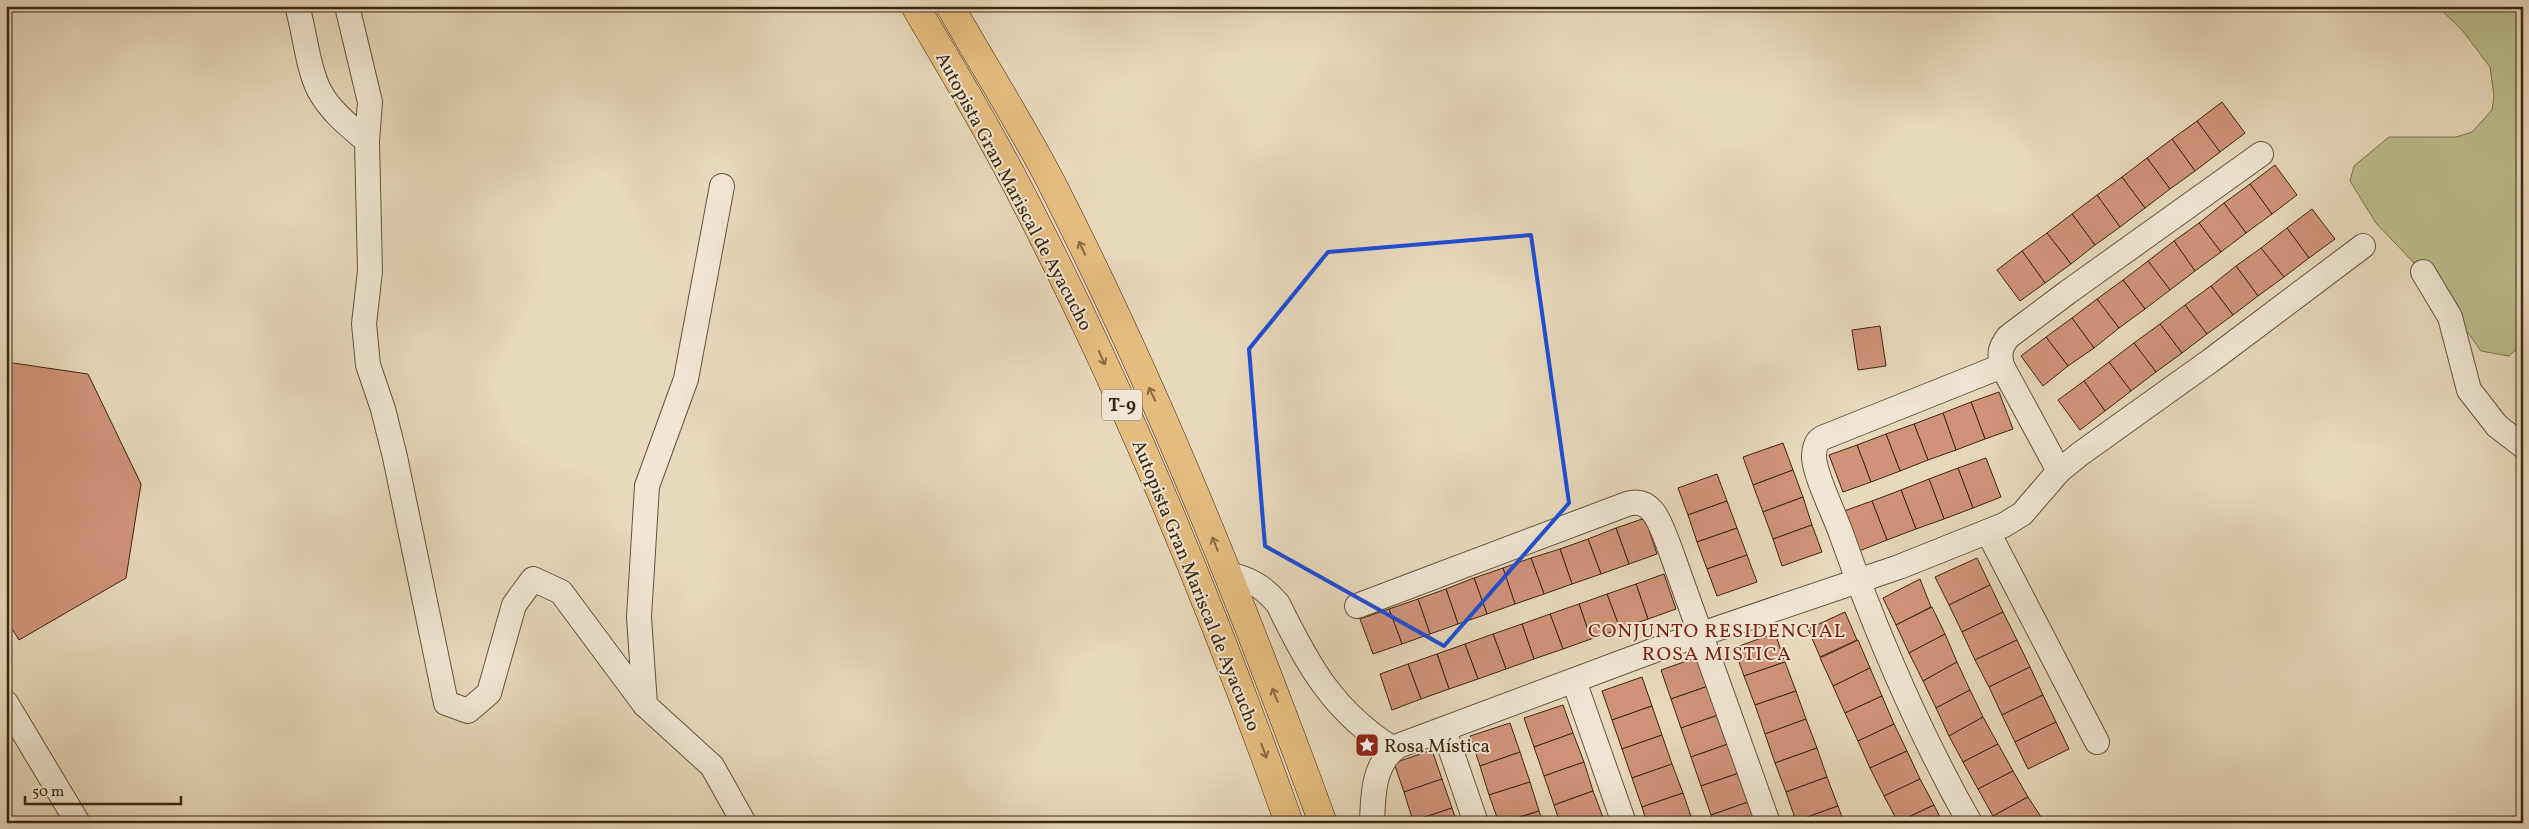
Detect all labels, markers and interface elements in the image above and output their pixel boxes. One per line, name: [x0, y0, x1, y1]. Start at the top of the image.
street label: Autopista Gran Mariscal de Ayacucho: [929, 48, 1098, 336]
one-way arrow: [1077, 240, 1087, 255]
one-way arrow: [1097, 350, 1107, 365]
one-way arrow: [1147, 387, 1157, 402]
road number: T-9: [1102, 390, 1142, 420]
street label: Autopista Gran Mariscal de Ayacucho: [1125, 436, 1266, 735]
one-way arrow: [1210, 537, 1219, 552]
district label: CONJUNTO RESIDENCIAL ROSA MISTICA: [1588, 618, 1846, 669]
one-way arrow: [1270, 688, 1280, 703]
place icon: Rosa Mística: [1354, 732, 1380, 758]
place label: Rosa Mística: [1384, 734, 1490, 760]
one-way arrow: [1260, 743, 1269, 758]
scale bar: [25, 774, 181, 806]
text: 50 m: [32, 782, 64, 803]

